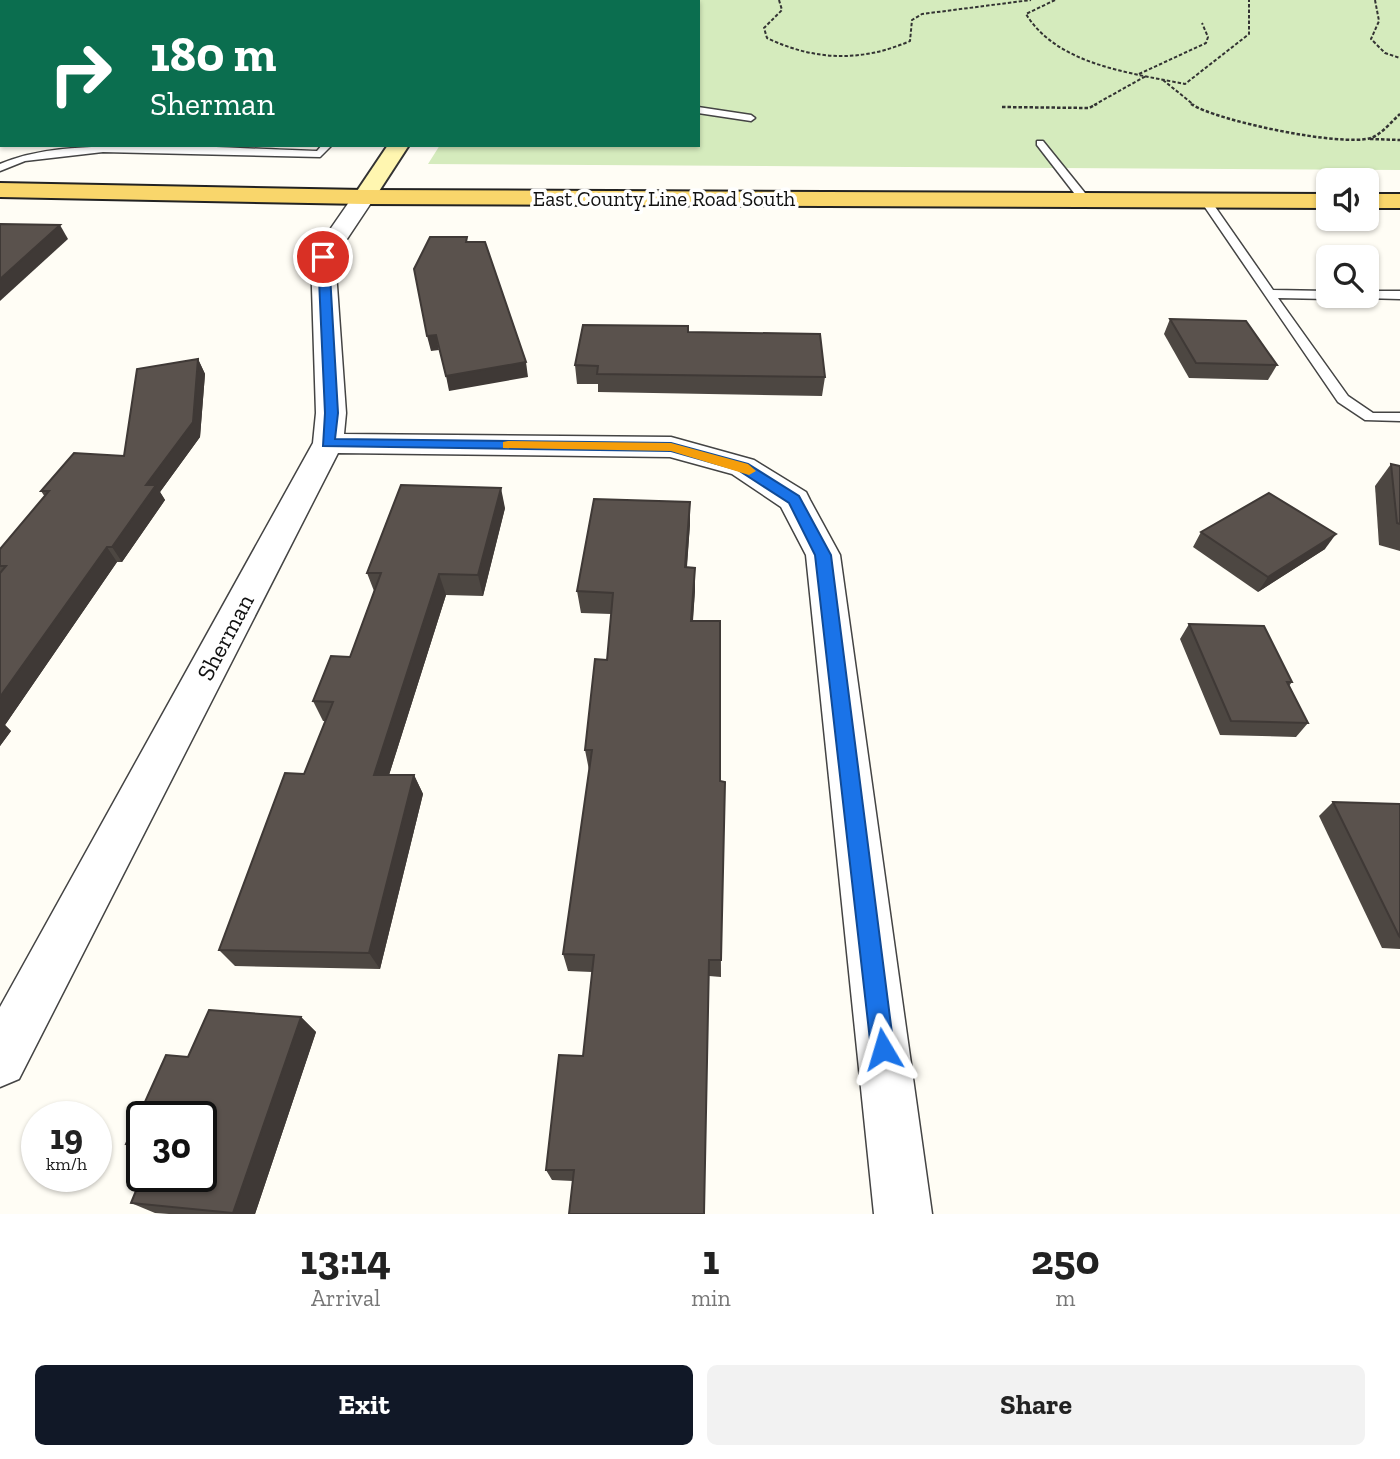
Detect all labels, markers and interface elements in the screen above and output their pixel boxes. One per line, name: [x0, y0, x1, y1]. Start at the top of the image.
text: 180 m: [150, 25, 277, 84]
icon: right: [35, 28, 126, 119]
text: Sherman: [150, 85, 275, 123]
map controls: [1316, 168, 1379, 308]
button: sound: [1316, 168, 1379, 231]
street label: East County Line Road South: [533, 186, 795, 211]
pin: [293, 227, 353, 287]
icon: arrive: [304, 238, 342, 276]
button: search: [1316, 245, 1379, 308]
street label: Sherman: [190, 589, 260, 685]
position arrow: [846, 1012, 920, 1086]
speed limit sign: 30: [126, 1101, 217, 1192]
text: 19: [50, 1116, 83, 1158]
text: km/h: [46, 1153, 87, 1175]
text: 13:14: [300, 1234, 391, 1285]
text: 1: [703, 1234, 719, 1285]
text: 250: [1031, 1234, 1100, 1285]
text: Arrival: [311, 1284, 380, 1312]
text: min: [691, 1284, 731, 1312]
text: m: [1055, 1284, 1075, 1312]
button: Exit: [35, 1365, 693, 1445]
button: Share: [707, 1365, 1365, 1445]

